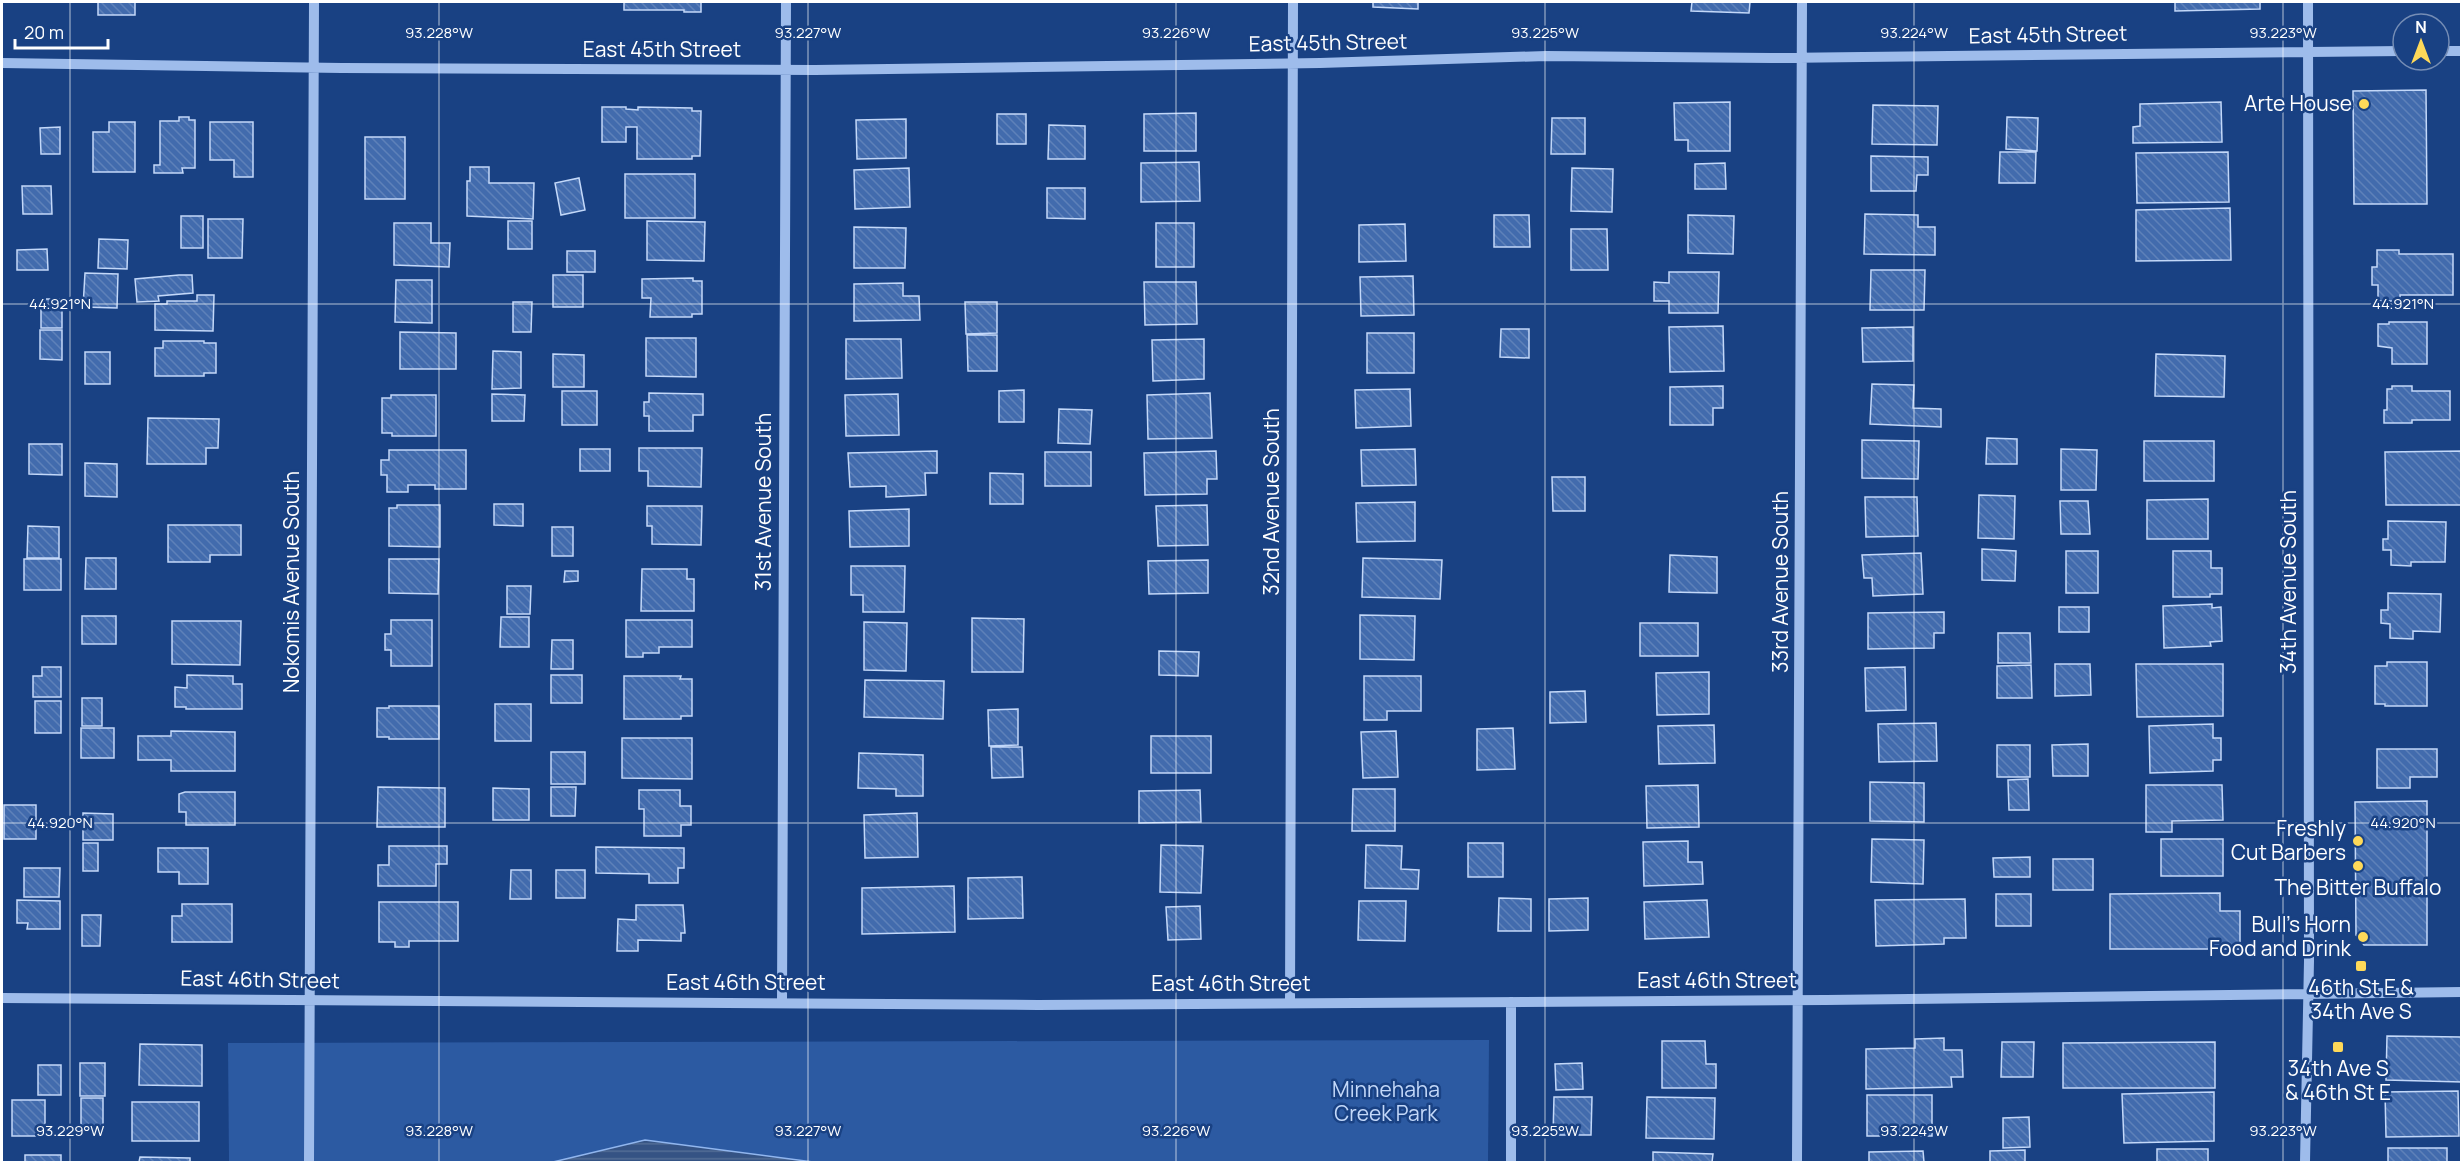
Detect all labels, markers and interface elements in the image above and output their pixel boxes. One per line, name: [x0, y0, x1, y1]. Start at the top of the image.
scale bar: [15, 12, 108, 50]
north arrow: [2391, 12, 2451, 72]
text: N: [2415, 16, 2427, 38]
street label: East 45th Street: [1968, 19, 2127, 49]
text: 20 m: [24, 20, 64, 44]
text: 93.228°W: [405, 22, 473, 43]
text: 93.227°W: [775, 22, 841, 43]
text: 93.226°W: [1142, 22, 1210, 43]
text: 93.225°W: [1511, 22, 1579, 43]
text: 93.224°W: [1880, 22, 1948, 43]
text: 93.223°W: [2249, 22, 2317, 43]
street label: East 45th Street: [1248, 27, 1407, 57]
street label: East 45th Street: [583, 35, 741, 63]
place label: Arte House: [2244, 89, 2352, 117]
marker: Arte House: [2357, 97, 2371, 111]
text: 44.921°N: [29, 293, 91, 314]
text: 44.921°N: [2372, 293, 2434, 314]
street label: 32nd Avenue South: [1257, 408, 1285, 596]
street label: 31st Avenue South: [749, 413, 777, 591]
street label: Nokomis Avenue South: [277, 471, 305, 693]
street label: 34th Avenue South: [2274, 490, 2302, 674]
street label: 33rd Avenue South: [1766, 491, 1794, 673]
text: 44.920°N: [27, 812, 93, 833]
text: 44.920°N: [2370, 812, 2436, 833]
place label: Freshly Cut Barbers: [2231, 814, 2346, 866]
marker: Freshly Cut Barbers: [2351, 834, 2365, 848]
marker: The Bitter Buffalo: [2351, 859, 2365, 873]
place label: The Bitter Buffalo: [2275, 873, 2441, 901]
place label: Bull's Horn Food and Drink: [2209, 910, 2352, 962]
marker: Bull's Horn Food and Drink: [2356, 930, 2370, 944]
marker: 46th St E & 34th Ave S: [2354, 959, 2368, 973]
street label: East 46th Street: [180, 964, 340, 994]
street label: East 46th Street: [1637, 966, 1797, 994]
street label: East 46th Street: [666, 968, 826, 996]
street label: East 46th Street: [1151, 969, 1311, 997]
place label: 46th St E & 34th Ave S: [2308, 973, 2414, 1025]
marker: 34th Ave S & 46th St E: [2331, 1040, 2345, 1054]
place label: 34th Ave S & 46th St E: [2285, 1054, 2391, 1106]
park label: Minnehaha Creek Park: [1332, 1075, 1440, 1127]
text: 93.229°W: [36, 1120, 104, 1141]
text: 93.228°W: [405, 1120, 473, 1141]
text: 93.227°W: [775, 1120, 841, 1141]
text: 93.226°W: [1142, 1120, 1210, 1141]
text: 93.225°W: [1511, 1120, 1579, 1141]
text: 93.224°W: [1880, 1120, 1948, 1141]
text: 93.223°W: [2249, 1120, 2317, 1141]

